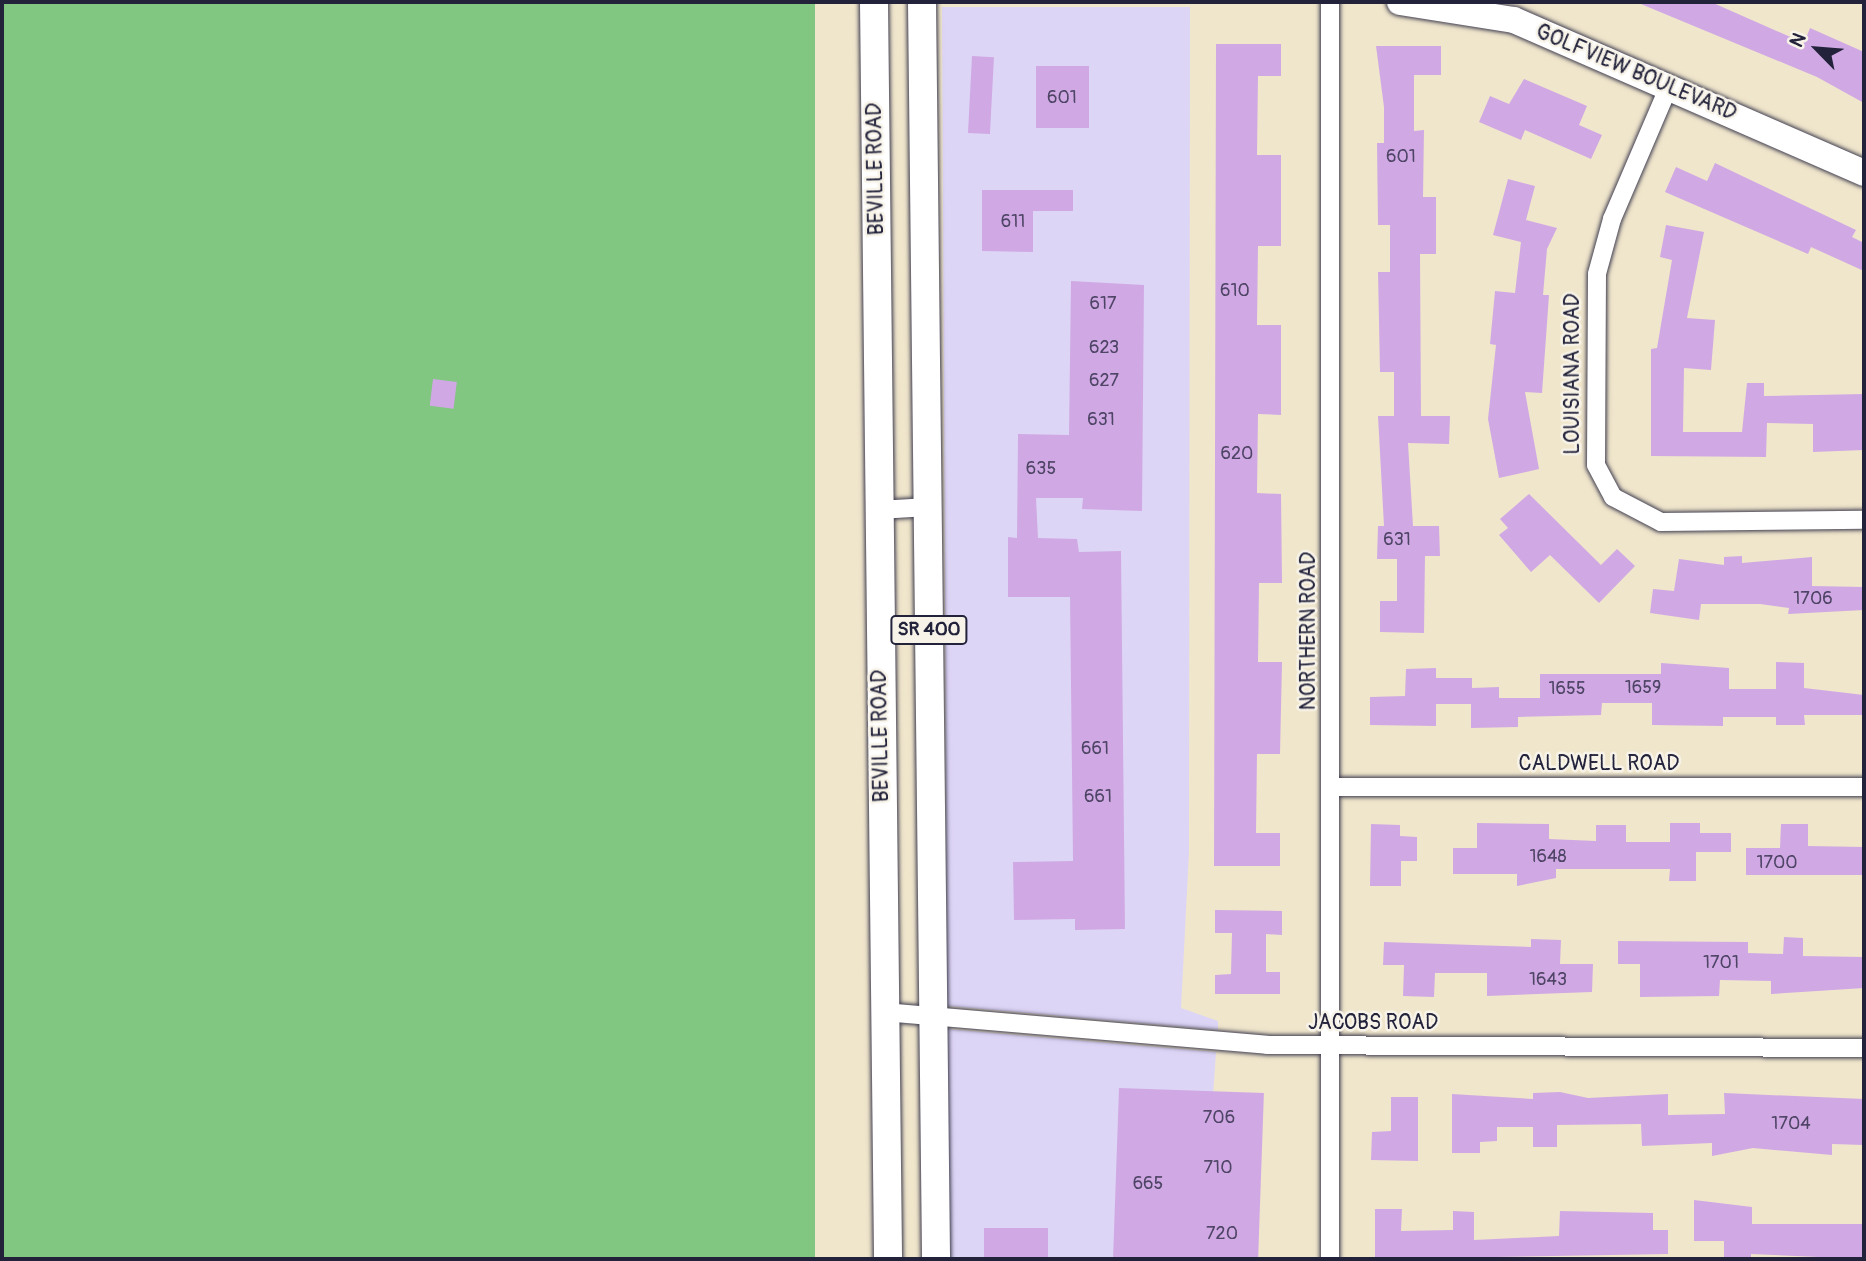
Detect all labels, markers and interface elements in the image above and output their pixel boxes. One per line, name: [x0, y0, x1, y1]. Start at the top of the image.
north arrow: [1782, 14, 1852, 84]
street label: GOLFVIEW BOULEVARD: [1532, 19, 1740, 127]
text: N: [1784, 29, 1812, 51]
house number: 601: [1047, 87, 1077, 109]
street label: BEVILLE ROAD: [862, 102, 890, 236]
house number: 601: [1386, 146, 1416, 168]
house number: 611: [1001, 211, 1025, 233]
house number: 610: [1220, 280, 1250, 302]
house number: 617: [1089, 293, 1117, 315]
street label: LOUISIANA ROAD: [1560, 293, 1586, 455]
house number: 623: [1089, 337, 1119, 359]
house number: 627: [1089, 370, 1119, 392]
house number: 631: [1087, 409, 1115, 431]
house number: 620: [1221, 443, 1253, 465]
house number: 635: [1026, 458, 1056, 480]
house number: 631: [1383, 529, 1411, 551]
street label: NORTHERN ROAD: [1296, 552, 1322, 710]
house number: 1706: [1793, 588, 1833, 610]
road number: SR 400: [889, 614, 969, 646]
street label: BEVILLE ROAD: [867, 669, 895, 803]
house number: 1659: [1625, 677, 1661, 699]
house number: 1655: [1548, 678, 1586, 700]
house number: 661: [1081, 738, 1109, 760]
street label: CALDWELL ROAD: [1519, 751, 1679, 777]
house number: 661: [1084, 786, 1112, 808]
house number: 1648: [1529, 846, 1567, 868]
house number: 1700: [1756, 852, 1798, 874]
house number: 1701: [1703, 952, 1739, 974]
house number: 1643: [1529, 969, 1567, 991]
street label: JACOBS ROAD: [1308, 1010, 1438, 1036]
house number: 706: [1203, 1107, 1235, 1129]
house number: 1704: [1771, 1113, 1811, 1135]
house number: 710: [1204, 1157, 1232, 1179]
house number: 665: [1133, 1173, 1163, 1195]
house number: 720: [1206, 1223, 1238, 1245]

